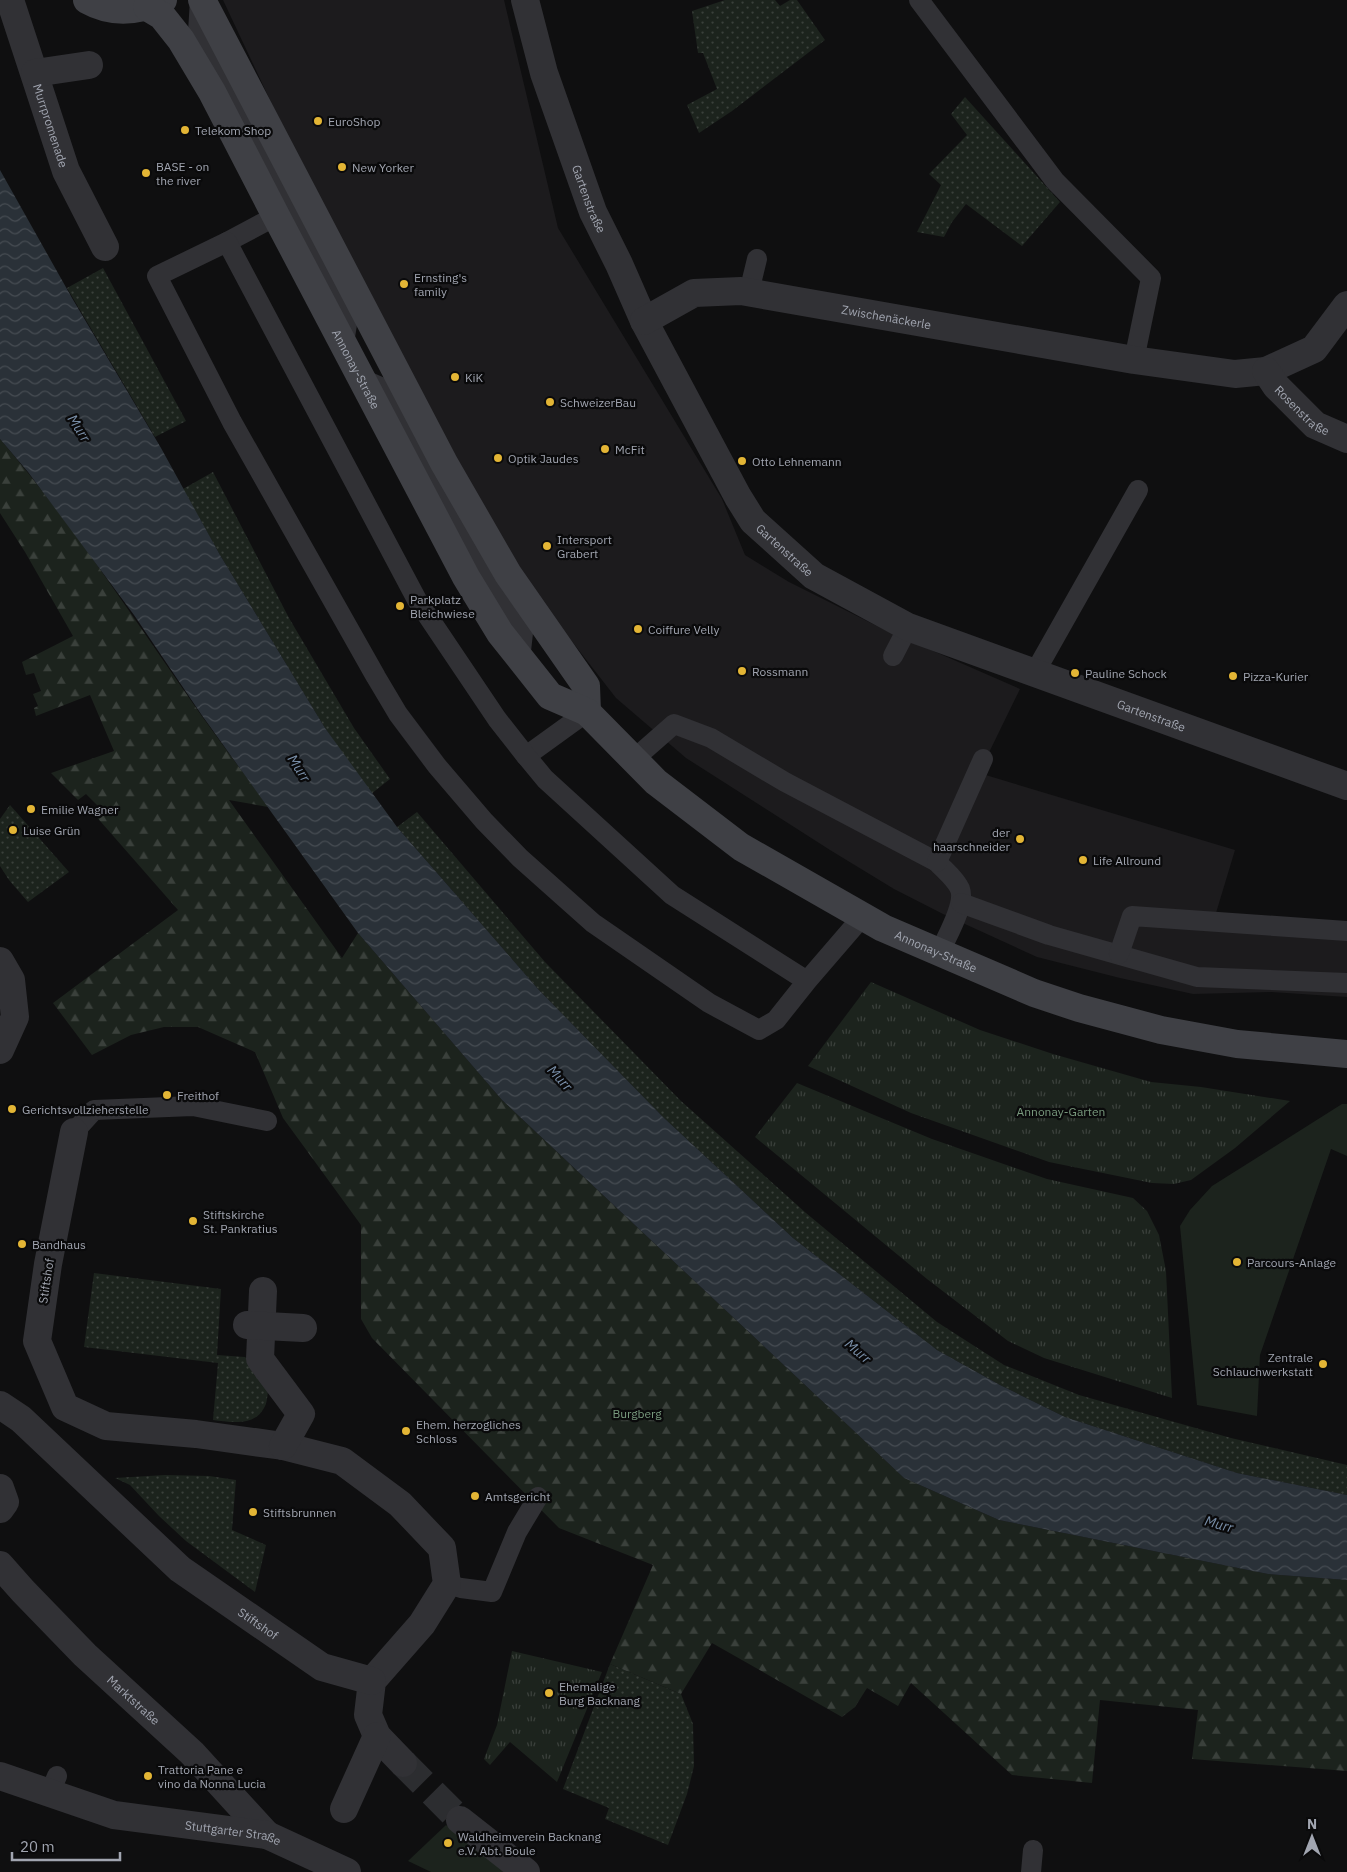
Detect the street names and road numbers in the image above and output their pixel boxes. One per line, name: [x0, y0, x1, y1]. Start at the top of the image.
street label: Murrpromenade: [30, 82, 72, 170]
street label: Gartenstraße: [569, 163, 610, 235]
street label: Zwischenäckerle: [840, 301, 933, 332]
street label: Annonay-Straße: [329, 327, 384, 412]
street label: Rosenstraße: [1272, 382, 1332, 438]
street label: Gartenstraße: [753, 520, 817, 580]
street label: Gartenstraße: [1115, 696, 1188, 735]
street label: Annonay-Straße: [893, 927, 980, 975]
street label: Stiftshof: [35, 1257, 57, 1305]
street label: Stiftshof: [235, 1604, 281, 1642]
street label: Marktstraße: [104, 1672, 164, 1728]
street label: Stuttgarter Straße: [184, 1817, 284, 1848]

